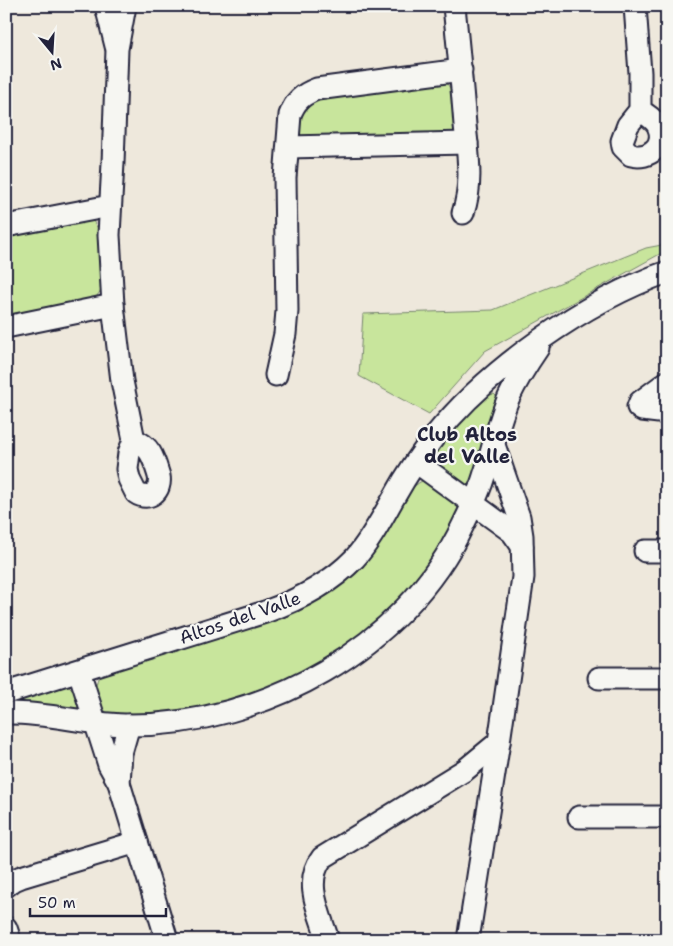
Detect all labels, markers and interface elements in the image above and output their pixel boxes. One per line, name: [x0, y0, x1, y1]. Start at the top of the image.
north arrow: [28, 28, 78, 78]
text: N: [48, 54, 64, 75]
district label: Club Altos del Valle: [417, 422, 517, 469]
street label: Altos del Valle: [176, 586, 304, 650]
scale bar: [30, 886, 166, 918]
text: 50 m: [38, 893, 76, 913]

